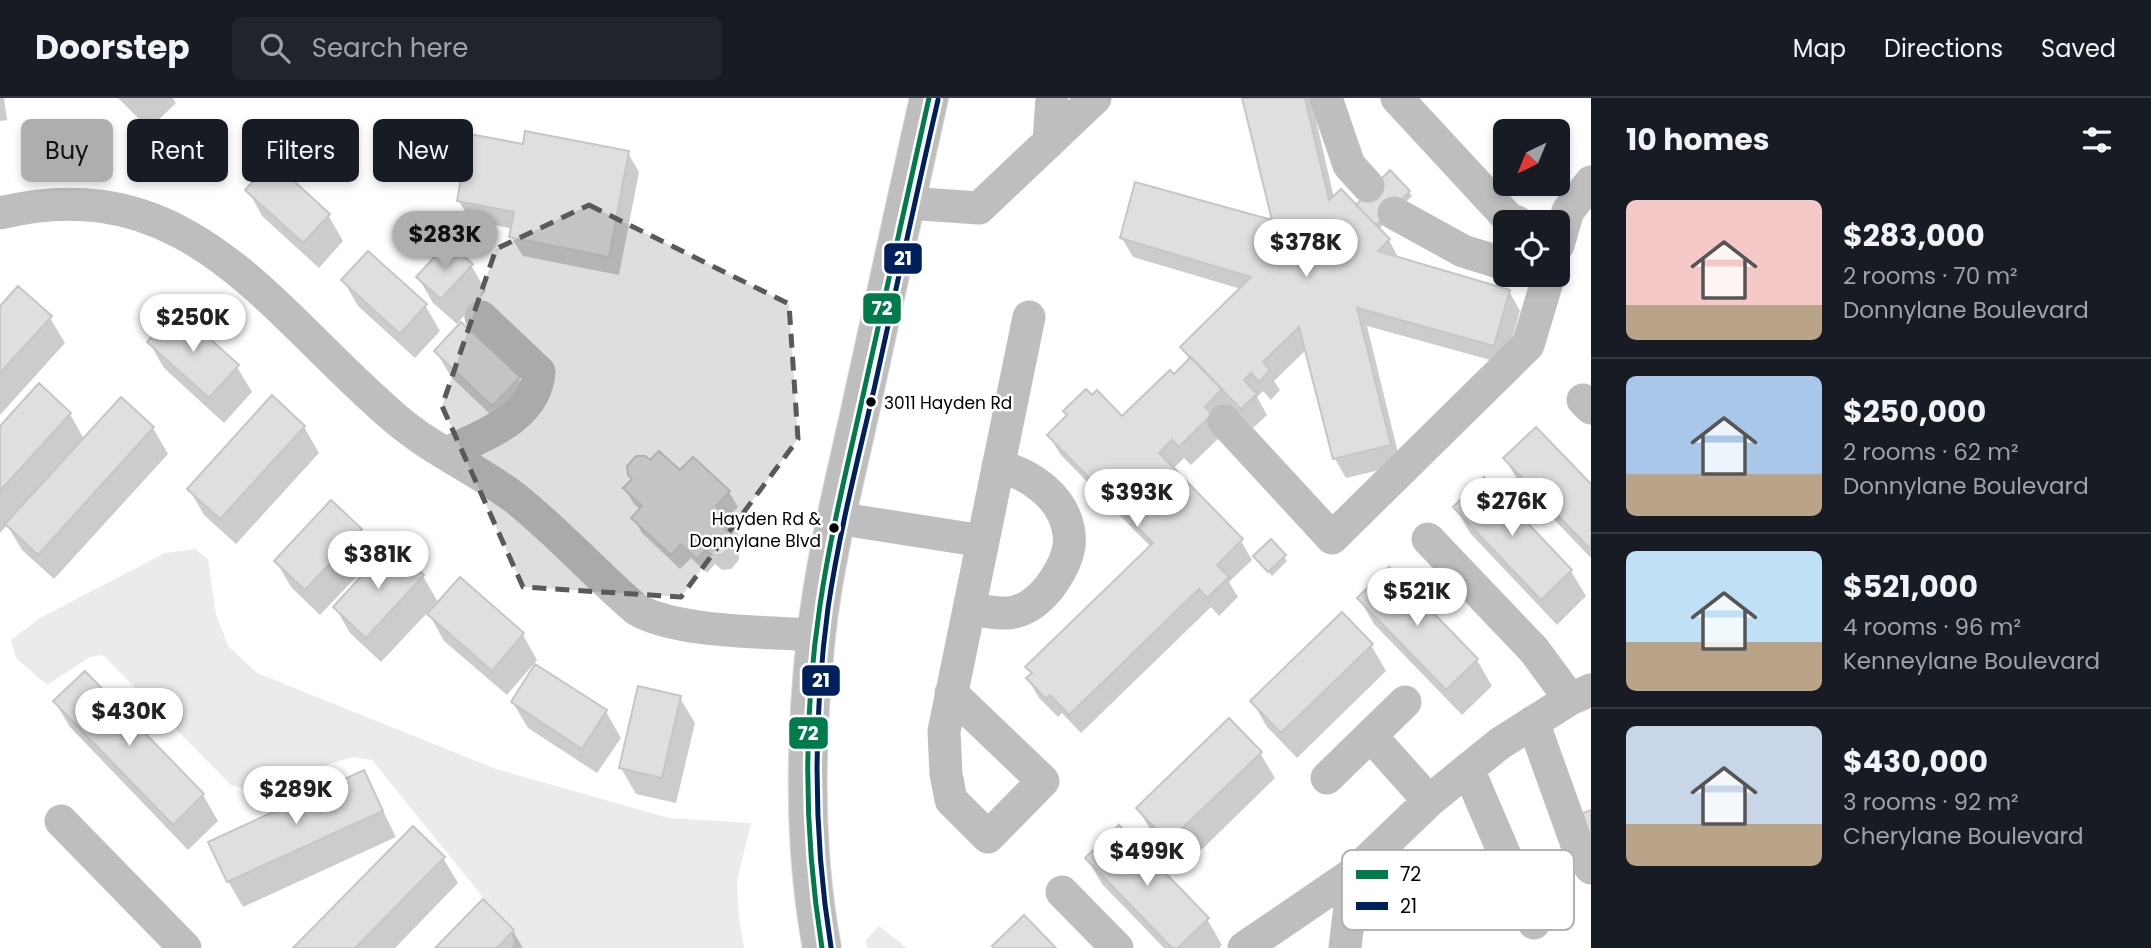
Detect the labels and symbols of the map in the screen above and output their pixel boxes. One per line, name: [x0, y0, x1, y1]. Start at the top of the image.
north arrow: [1493, 119, 1570, 196]
pin: $283K: [396, 212, 494, 271]
pin: $378K: [1257, 220, 1355, 279]
line badge: 21: [883, 242, 923, 275]
text: 21: [894, 245, 912, 272]
line badge: 72: [862, 292, 902, 325]
pin: $250K: [144, 294, 242, 354]
text: 72: [871, 295, 893, 322]
place label: 3011 Hayden Rd: [884, 391, 1012, 415]
marker: 3011 Hayden Rd: [864, 395, 878, 409]
pin: $393K: [1088, 470, 1186, 529]
pin: $276K: [1463, 478, 1561, 538]
place label: Hayden Rd & Donnylane Blvd: [690, 507, 821, 553]
marker: Hayden Rd & Donnylane Blvd: [827, 521, 841, 535]
pin: $381K: [329, 532, 427, 591]
pin: $521K: [1368, 568, 1466, 628]
line badge: 21: [801, 664, 841, 697]
text: 21: [812, 667, 830, 694]
pin: $430K: [80, 688, 178, 748]
line badge: 72: [788, 716, 829, 750]
text: 72: [797, 720, 819, 747]
pin: $289K: [247, 766, 345, 826]
pin: $499K: [1098, 828, 1196, 888]
legend: [1342, 850, 1574, 930]
text: 72: [1400, 861, 1421, 888]
text: 21: [1400, 893, 1417, 920]

